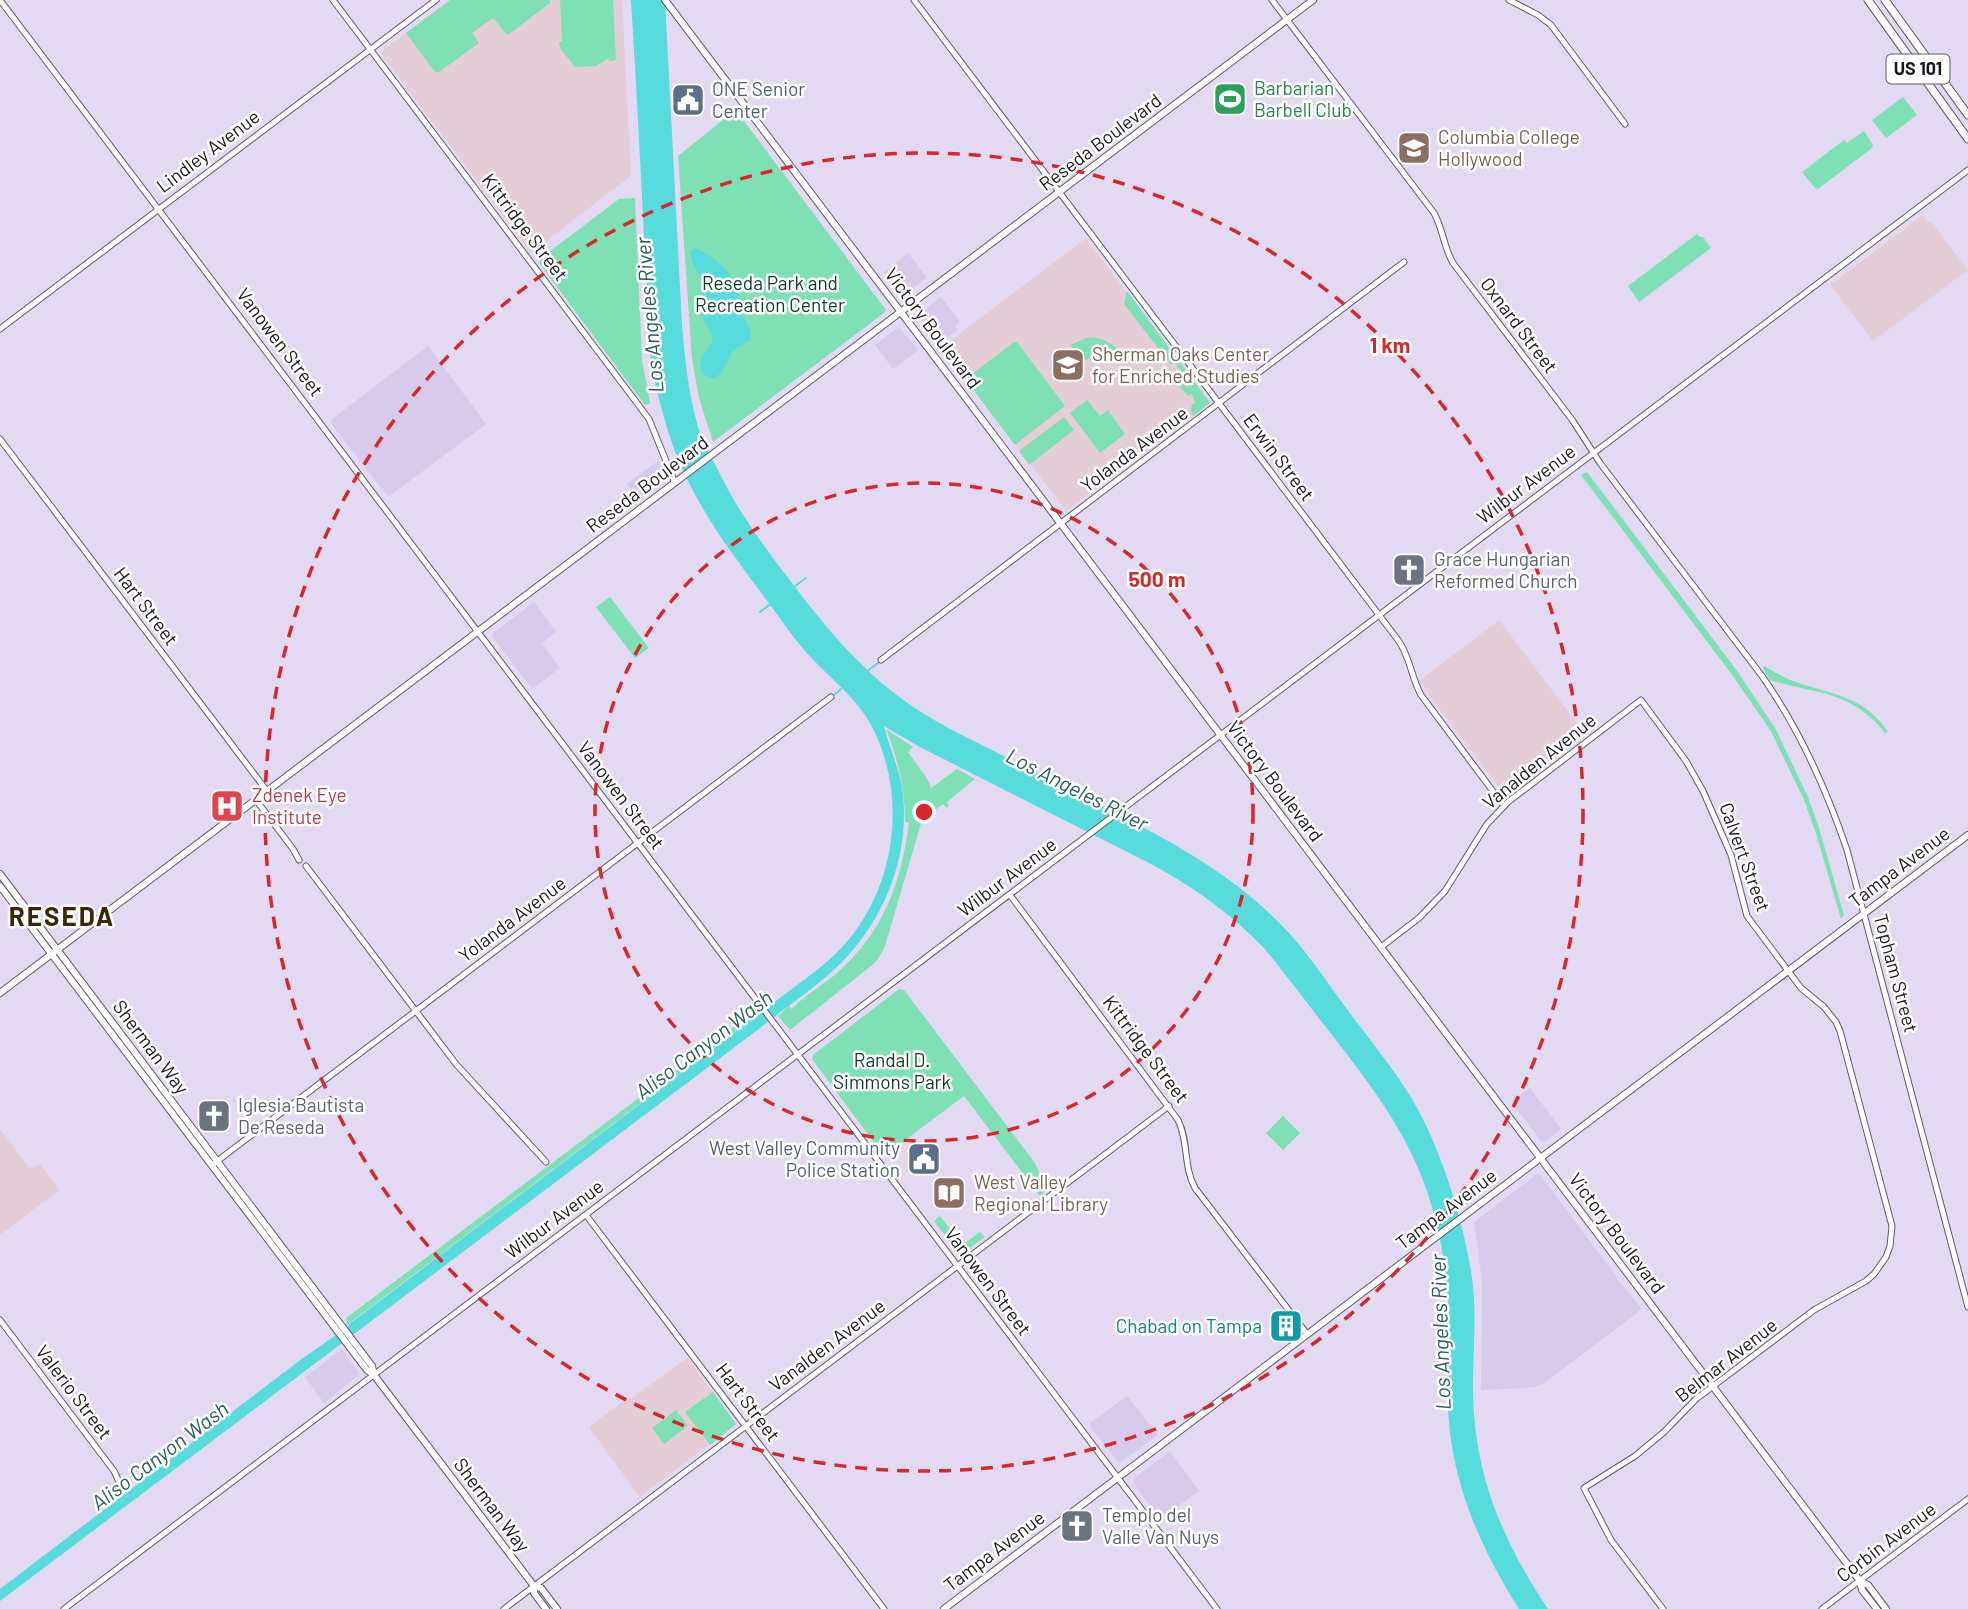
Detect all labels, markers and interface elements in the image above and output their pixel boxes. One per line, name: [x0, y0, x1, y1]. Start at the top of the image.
road number: US 101: [1886, 55, 1950, 84]
place label: Barbarian Barbell Club: [1254, 76, 1352, 121]
place label: ONE Senior Center: [712, 77, 805, 122]
sports icon: Barbarian Barbell Club: [1211, 80, 1249, 118]
public building icon: ONE Senior Center: [669, 81, 707, 119]
street label: Reseda Boulevard: [1034, 88, 1165, 195]
street label: Lindley Avenue: [152, 104, 264, 197]
place label: Columbia College Hollywood: [1438, 125, 1580, 170]
school or university icon: Columbia College Hollywood: [1395, 129, 1433, 167]
street label: Kittridge Street: [478, 169, 573, 285]
water label: Los Angeles River: [629, 236, 668, 394]
street label: Victory Boulevard: [880, 263, 986, 393]
park label: Reseda Park and Recreation Center: [695, 271, 845, 316]
street label: Oxnard Street: [1476, 272, 1563, 377]
street label: Vanowen Street: [232, 283, 329, 400]
text: 1 km: [1370, 332, 1410, 357]
place label: Sherman Oaks Center for Enriched Studies: [1092, 342, 1269, 387]
school or university icon: Sherman Oaks Center for Enriched Studies: [1049, 346, 1087, 384]
street label: Yolanda Avenue: [1076, 401, 1192, 496]
street label: Erwin Street: [1239, 408, 1320, 505]
street label: Reseda Boulevard: [581, 430, 712, 537]
street label: Wilbur Avenue: [1472, 439, 1580, 528]
place label: Grace Hungarian Reformed Church: [1434, 547, 1578, 592]
church icon: Grace Hungarian Reformed Church: [1390, 551, 1428, 589]
street label: Hart Street: [110, 562, 183, 649]
text: 500 m: [1129, 566, 1186, 591]
street label: Vanalden Avenue: [1477, 708, 1600, 813]
street label: Victory Boulevard: [1222, 716, 1328, 846]
street label: Vanowen Street: [573, 736, 670, 853]
water label: Los Angeles River: [1002, 742, 1153, 836]
place label: Zdenek Eye Institute: [252, 783, 347, 828]
hospital icon: Zdenek Eye Institute: [208, 787, 246, 825]
street label: Calvert Street: [1715, 799, 1776, 914]
centre of rings: [912, 800, 936, 824]
street label: Tampa Avenue: [1844, 821, 1954, 912]
street label: Wilbur Avenue: [953, 832, 1061, 921]
street label: Yolanda Avenue: [454, 871, 570, 966]
district label: RESEDA: [9, 900, 115, 931]
street label: Topham Street: [1870, 911, 1923, 1035]
water label: Aliso Canyon Wash: [630, 984, 777, 1104]
street label: Kittridge Street: [1099, 991, 1194, 1107]
street label: Sherman Way: [109, 995, 194, 1098]
park label: Randal D. Simmons Park: [833, 1048, 951, 1093]
place label: Iglesia Bautista De Reseda: [238, 1093, 364, 1138]
church icon: Iglesia Bautista De Reseda: [195, 1097, 233, 1135]
place label: West Valley Community Police Station: [709, 1136, 900, 1181]
public building icon: West Valley Community Police Station: [905, 1140, 943, 1178]
street label: Tampa Avenue: [1391, 1163, 1501, 1254]
street label: Victory Boulevard: [1564, 1168, 1670, 1298]
place label: West Valley Regional Library: [974, 1170, 1108, 1215]
street label: Wilbur Avenue: [500, 1174, 608, 1263]
library icon: West Valley Regional Library: [930, 1174, 968, 1212]
street label: Vanowen Street: [940, 1222, 1037, 1339]
water label: Los Angeles River: [1424, 1253, 1455, 1411]
street label: Vanalden Avenue: [764, 1294, 889, 1396]
building icon: Chabad on Tampa: [1267, 1307, 1305, 1345]
street label: Belmar Avenue: [1670, 1313, 1781, 1407]
place label: Chabad on Tampa: [1116, 1314, 1262, 1337]
street label: Valerio Street: [31, 1340, 117, 1443]
street label: Hart Street: [712, 1358, 785, 1445]
water label: Aliso Canyon Wash: [86, 1395, 233, 1515]
street label: Sherman Way: [450, 1453, 535, 1556]
street label: Corbin Avenue: [1831, 1497, 1940, 1586]
place label: Templo del Valle Van Nuys: [1102, 1503, 1219, 1548]
street label: Tampa Avenue: [939, 1505, 1049, 1596]
church icon: Templo del Valle Van Nuys: [1058, 1507, 1096, 1545]

